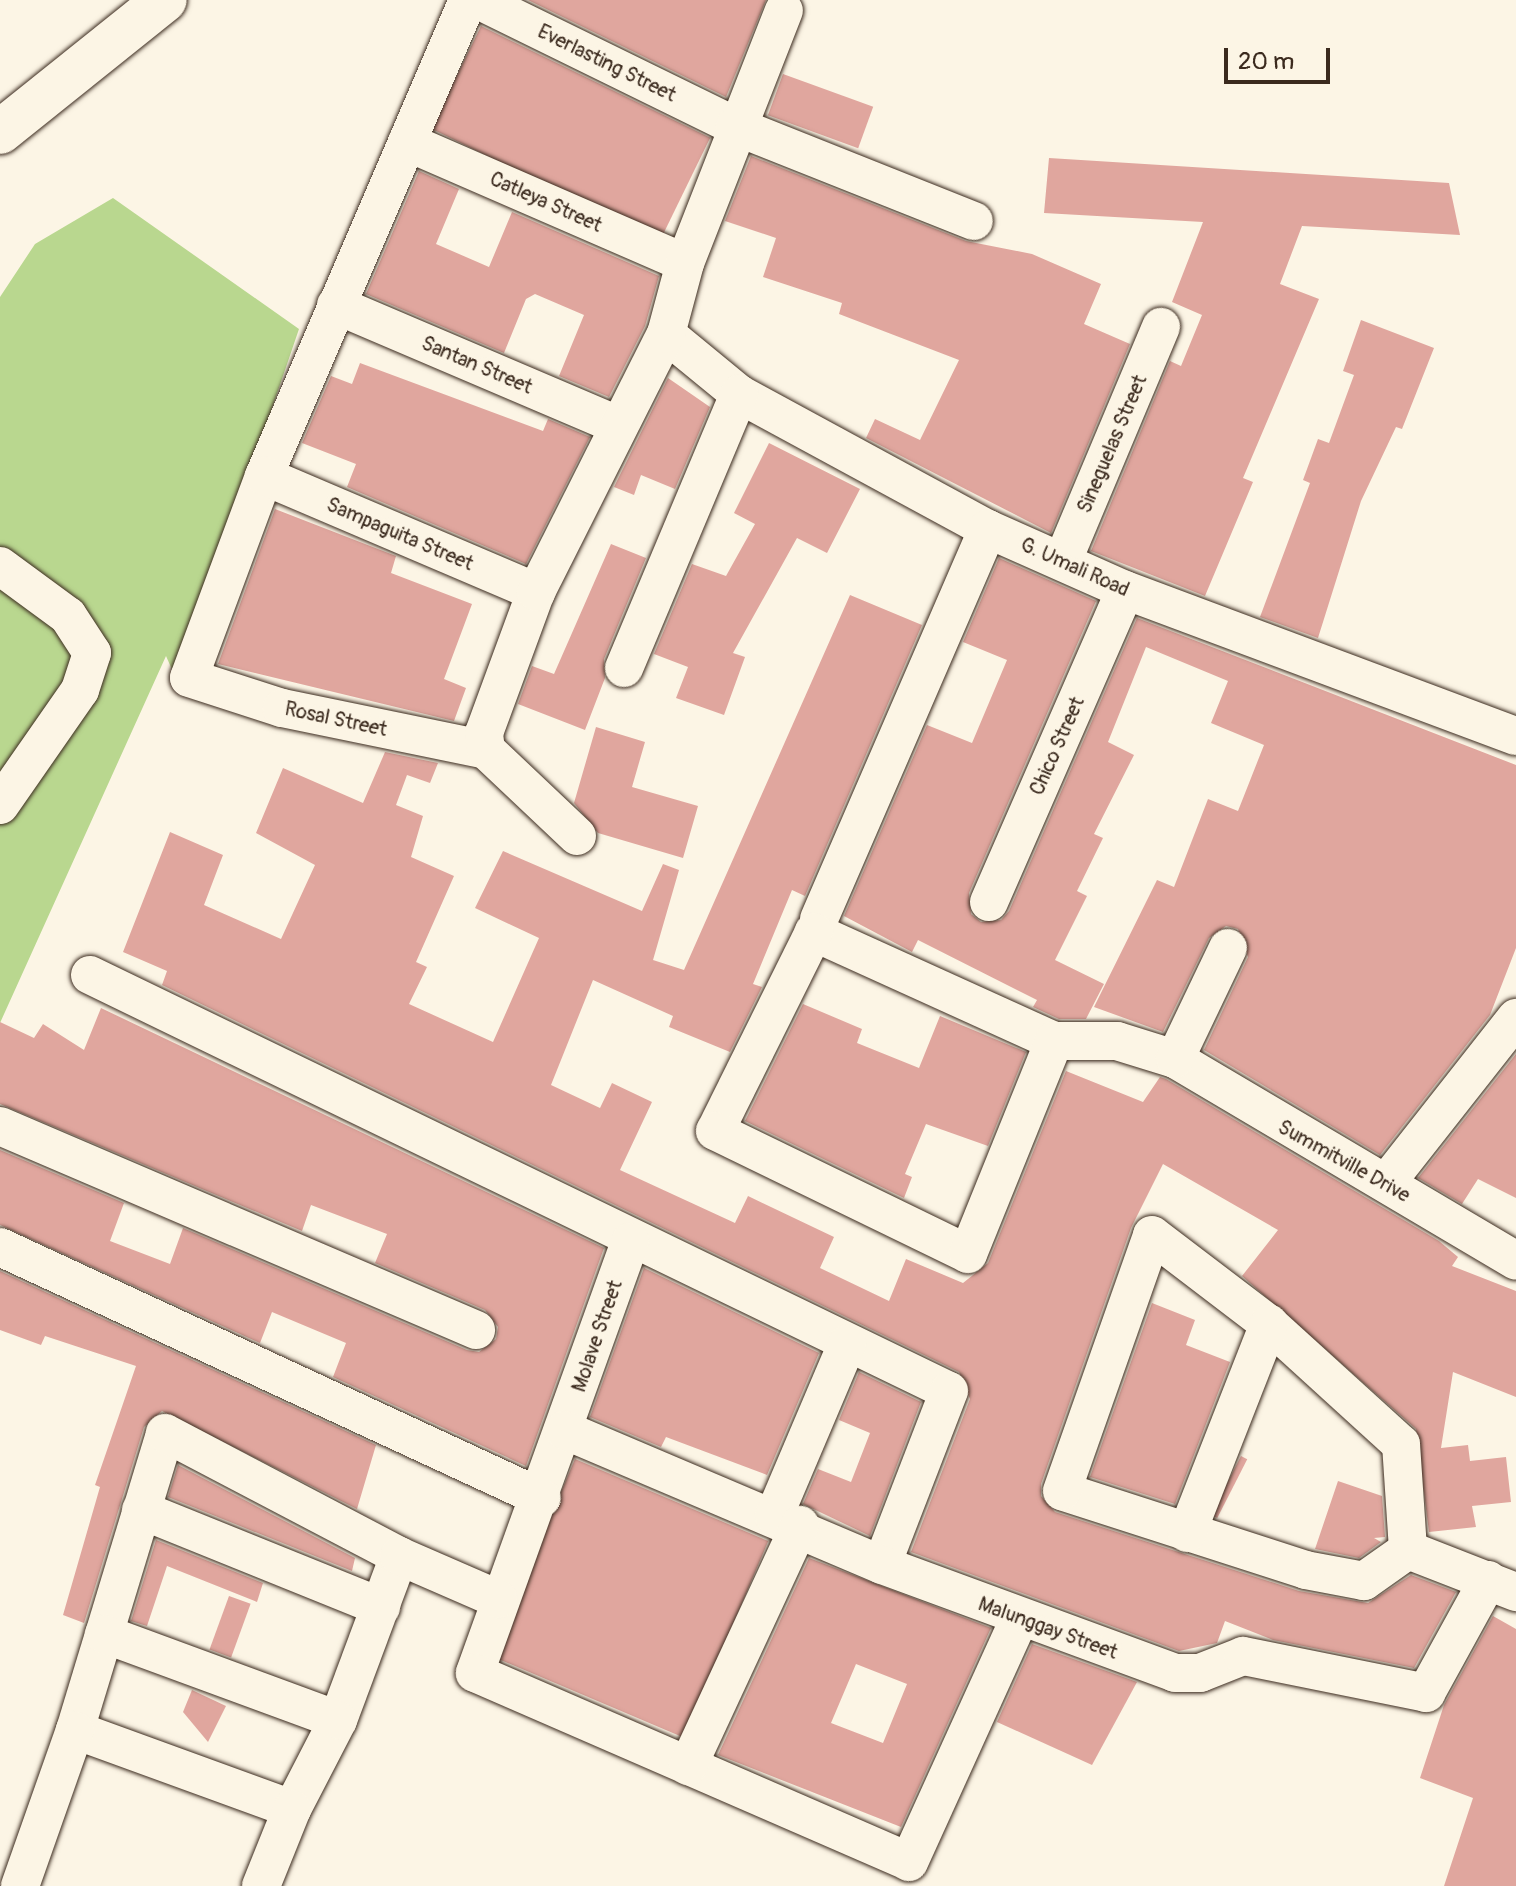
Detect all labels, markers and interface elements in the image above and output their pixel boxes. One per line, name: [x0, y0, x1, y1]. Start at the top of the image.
street label: Everlasting Street: [534, 19, 680, 107]
scale bar: [1228, 32, 1334, 82]
text: 20 m: [1238, 47, 1294, 76]
street label: Catleya Street: [486, 167, 606, 237]
street label: Santan Street: [418, 331, 536, 399]
street label: Sineguelas Street: [1072, 371, 1152, 517]
street label: Sampaguita Street: [323, 492, 477, 576]
street label: G. Umali Road: [1017, 532, 1133, 602]
street label: Chico Street: [1025, 693, 1089, 799]
street label: Rosal Street: [283, 696, 389, 742]
street label: Summitville Drive: [1274, 1115, 1414, 1207]
street label: Molave Street: [567, 1277, 627, 1395]
street label: Malunggay Street: [975, 1592, 1121, 1664]

